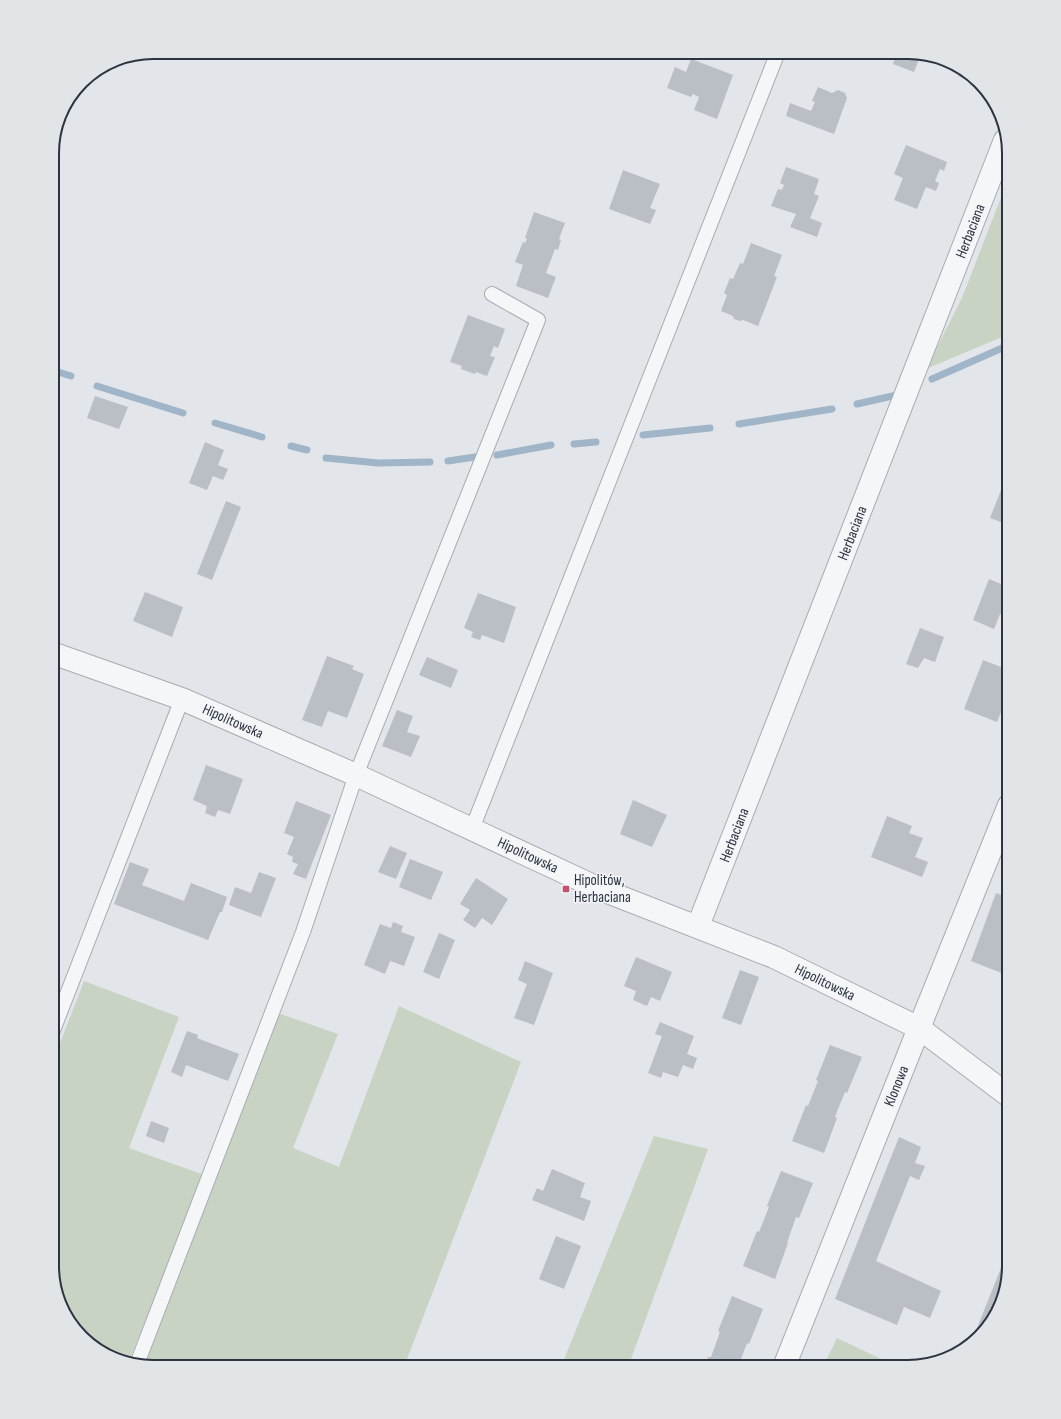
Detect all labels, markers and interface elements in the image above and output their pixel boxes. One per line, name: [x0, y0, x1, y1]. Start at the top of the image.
street label: Herbaciana: [951, 201, 990, 261]
street label: Herbaciana: [833, 503, 872, 563]
street label: Hipolitowska: [199, 700, 266, 743]
street label: Herbaciana: [715, 805, 754, 865]
street label: Hipolitowska: [494, 833, 561, 878]
place label: Hipolitów, Herbaciana: [574, 871, 631, 907]
marker: Hipolitów, Herbaciana: [561, 884, 571, 894]
street label: Hipolitowska: [792, 960, 858, 1005]
street label: Klonowa: [880, 1063, 913, 1109]

